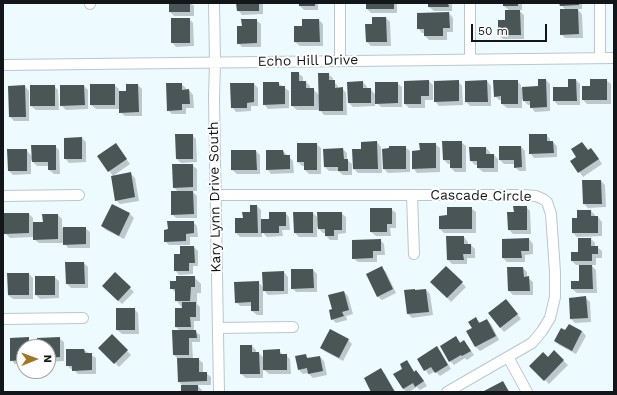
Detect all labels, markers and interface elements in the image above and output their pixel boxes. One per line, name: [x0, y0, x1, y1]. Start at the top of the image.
scale bar: [473, 16, 549, 42]
text: 50 m: [478, 24, 508, 38]
street label: Echo Hill Drive: [258, 52, 358, 70]
street label: Kary Lynn Drive South: [205, 121, 225, 273]
street label: Cascade Circle: [430, 187, 532, 205]
north arrow: [16, 339, 56, 379]
text: N: [41, 355, 54, 363]

